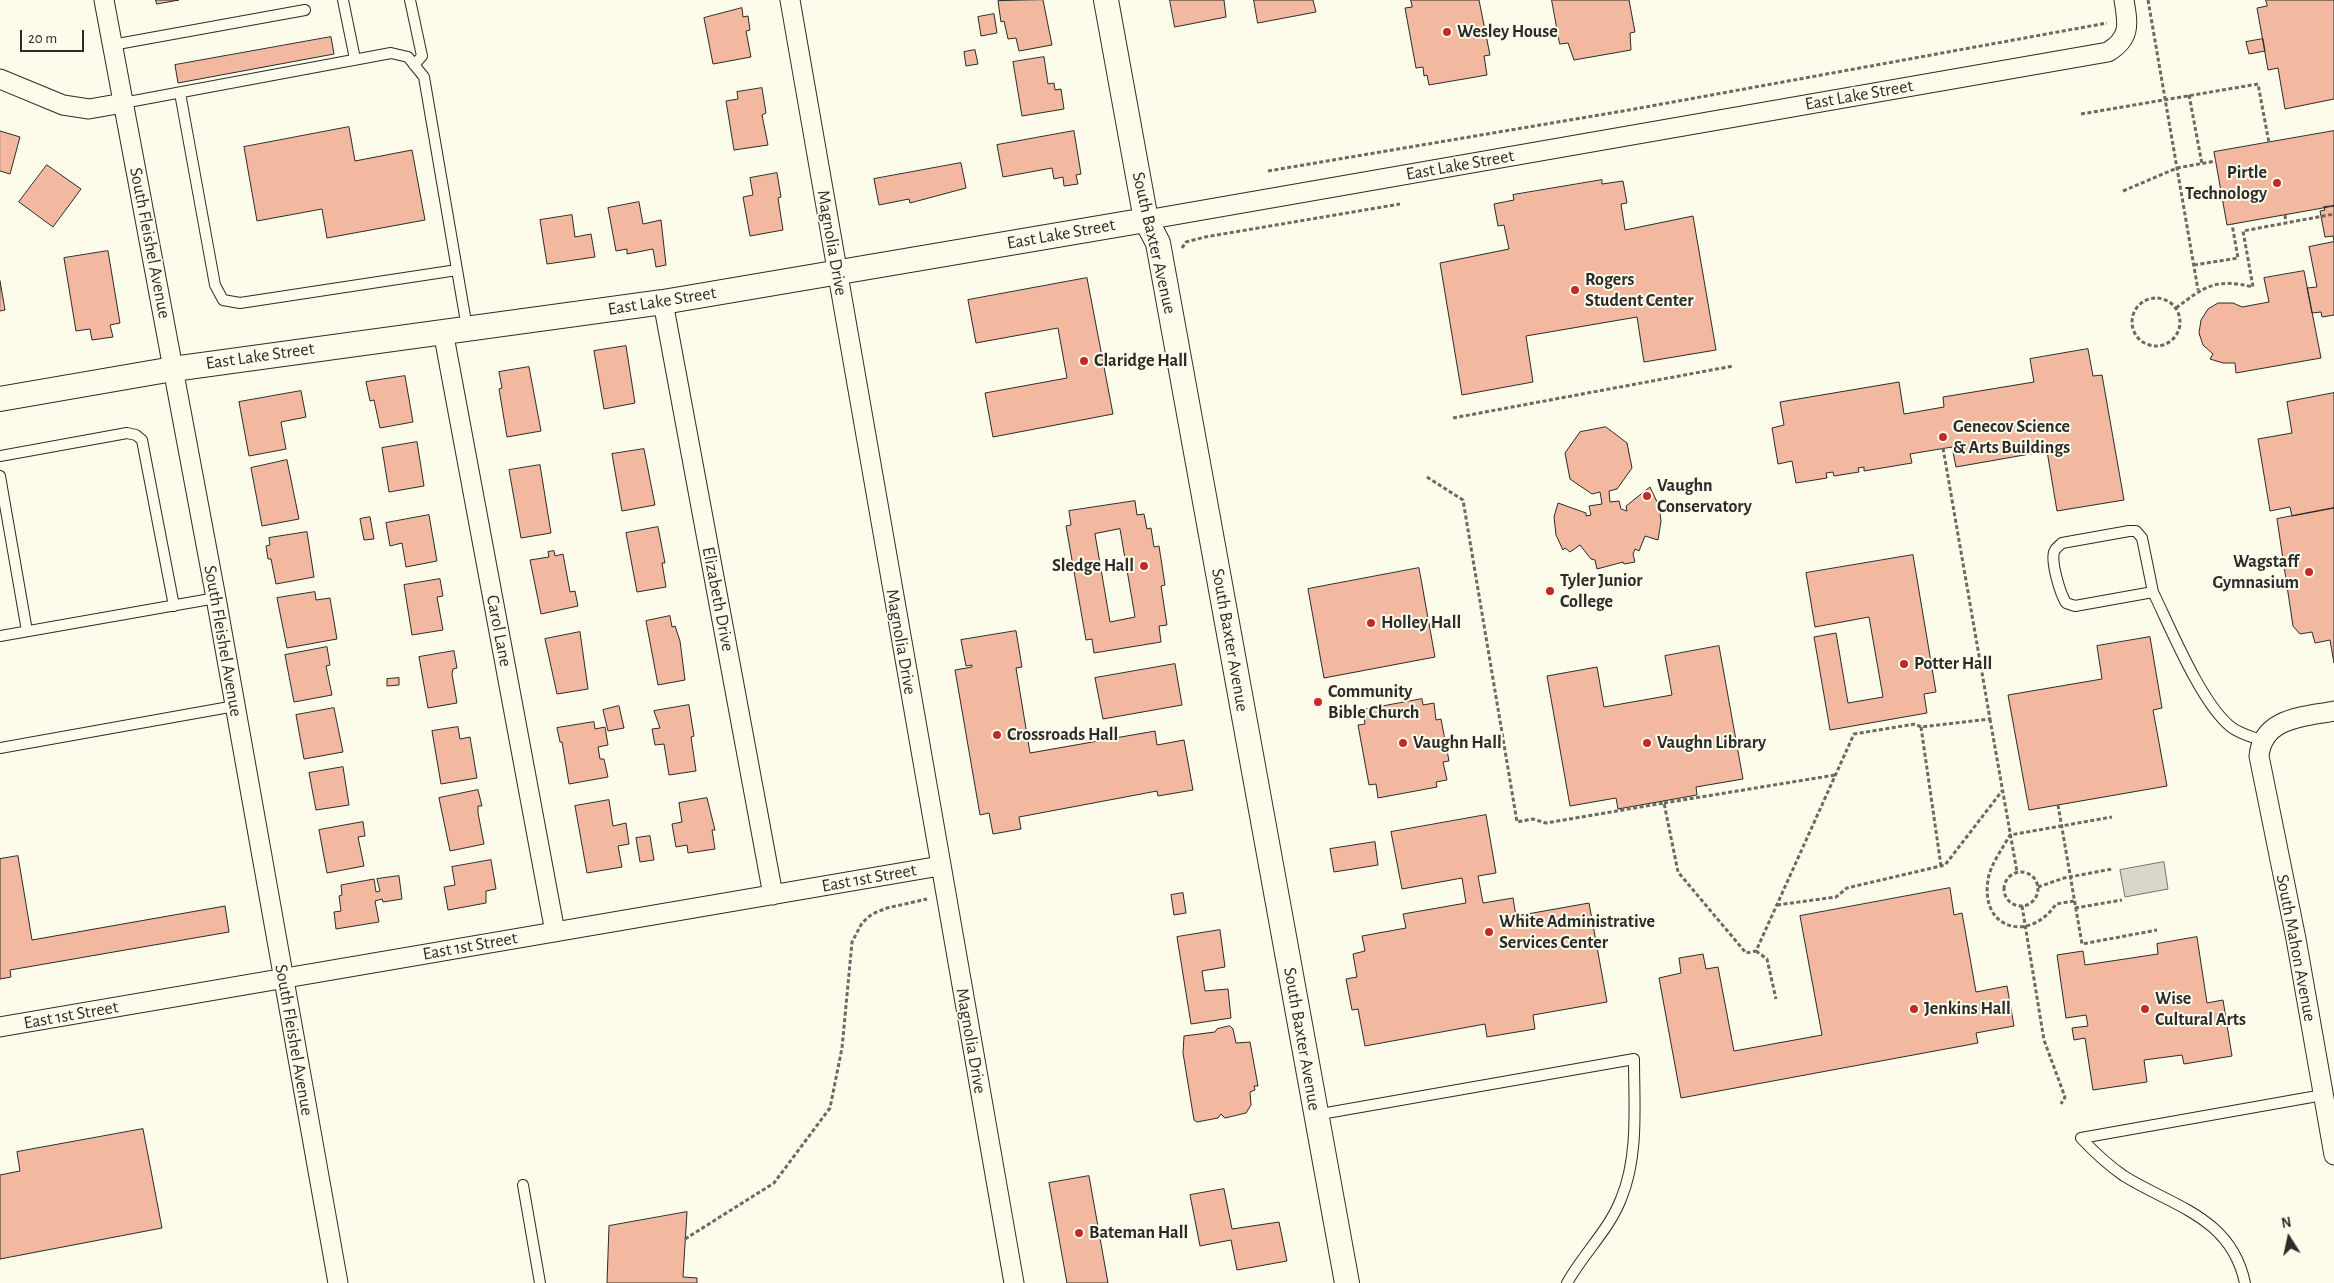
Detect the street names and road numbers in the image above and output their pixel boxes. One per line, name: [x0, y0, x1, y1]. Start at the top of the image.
street label: East Lake Street: [1803, 75, 1915, 115]
street label: East Lake Street: [1404, 145, 1516, 185]
street label: South Fleishel Avenue: [125, 166, 175, 320]
street label: South Baxter Avenue: [1127, 170, 1181, 316]
street label: Magnolia Drive: [812, 189, 852, 297]
street label: East Lake Street: [1005, 214, 1117, 254]
street label: East Lake Street: [606, 282, 718, 320]
street label: East Lake Street: [204, 338, 316, 374]
street label: Elizabeth Drive: [697, 545, 739, 653]
street label: South Fleishel Avenue: [199, 564, 247, 718]
street label: South Baxter Avenue: [1207, 567, 1253, 713]
street label: Magnolia Drive: [881, 588, 921, 696]
street label: Carol Lane: [481, 593, 517, 669]
street label: East 1st Street: [820, 859, 918, 897]
street label: South Mahon Avenue: [2271, 873, 2321, 1023]
street label: East 1st Street: [421, 927, 519, 965]
street label: South Fleishel Avenue: [270, 963, 318, 1117]
street label: South Baxter Avenue: [1279, 966, 1325, 1112]
street label: Magnolia Drive: [951, 987, 991, 1095]
street label: East 1st Street: [22, 996, 120, 1034]

